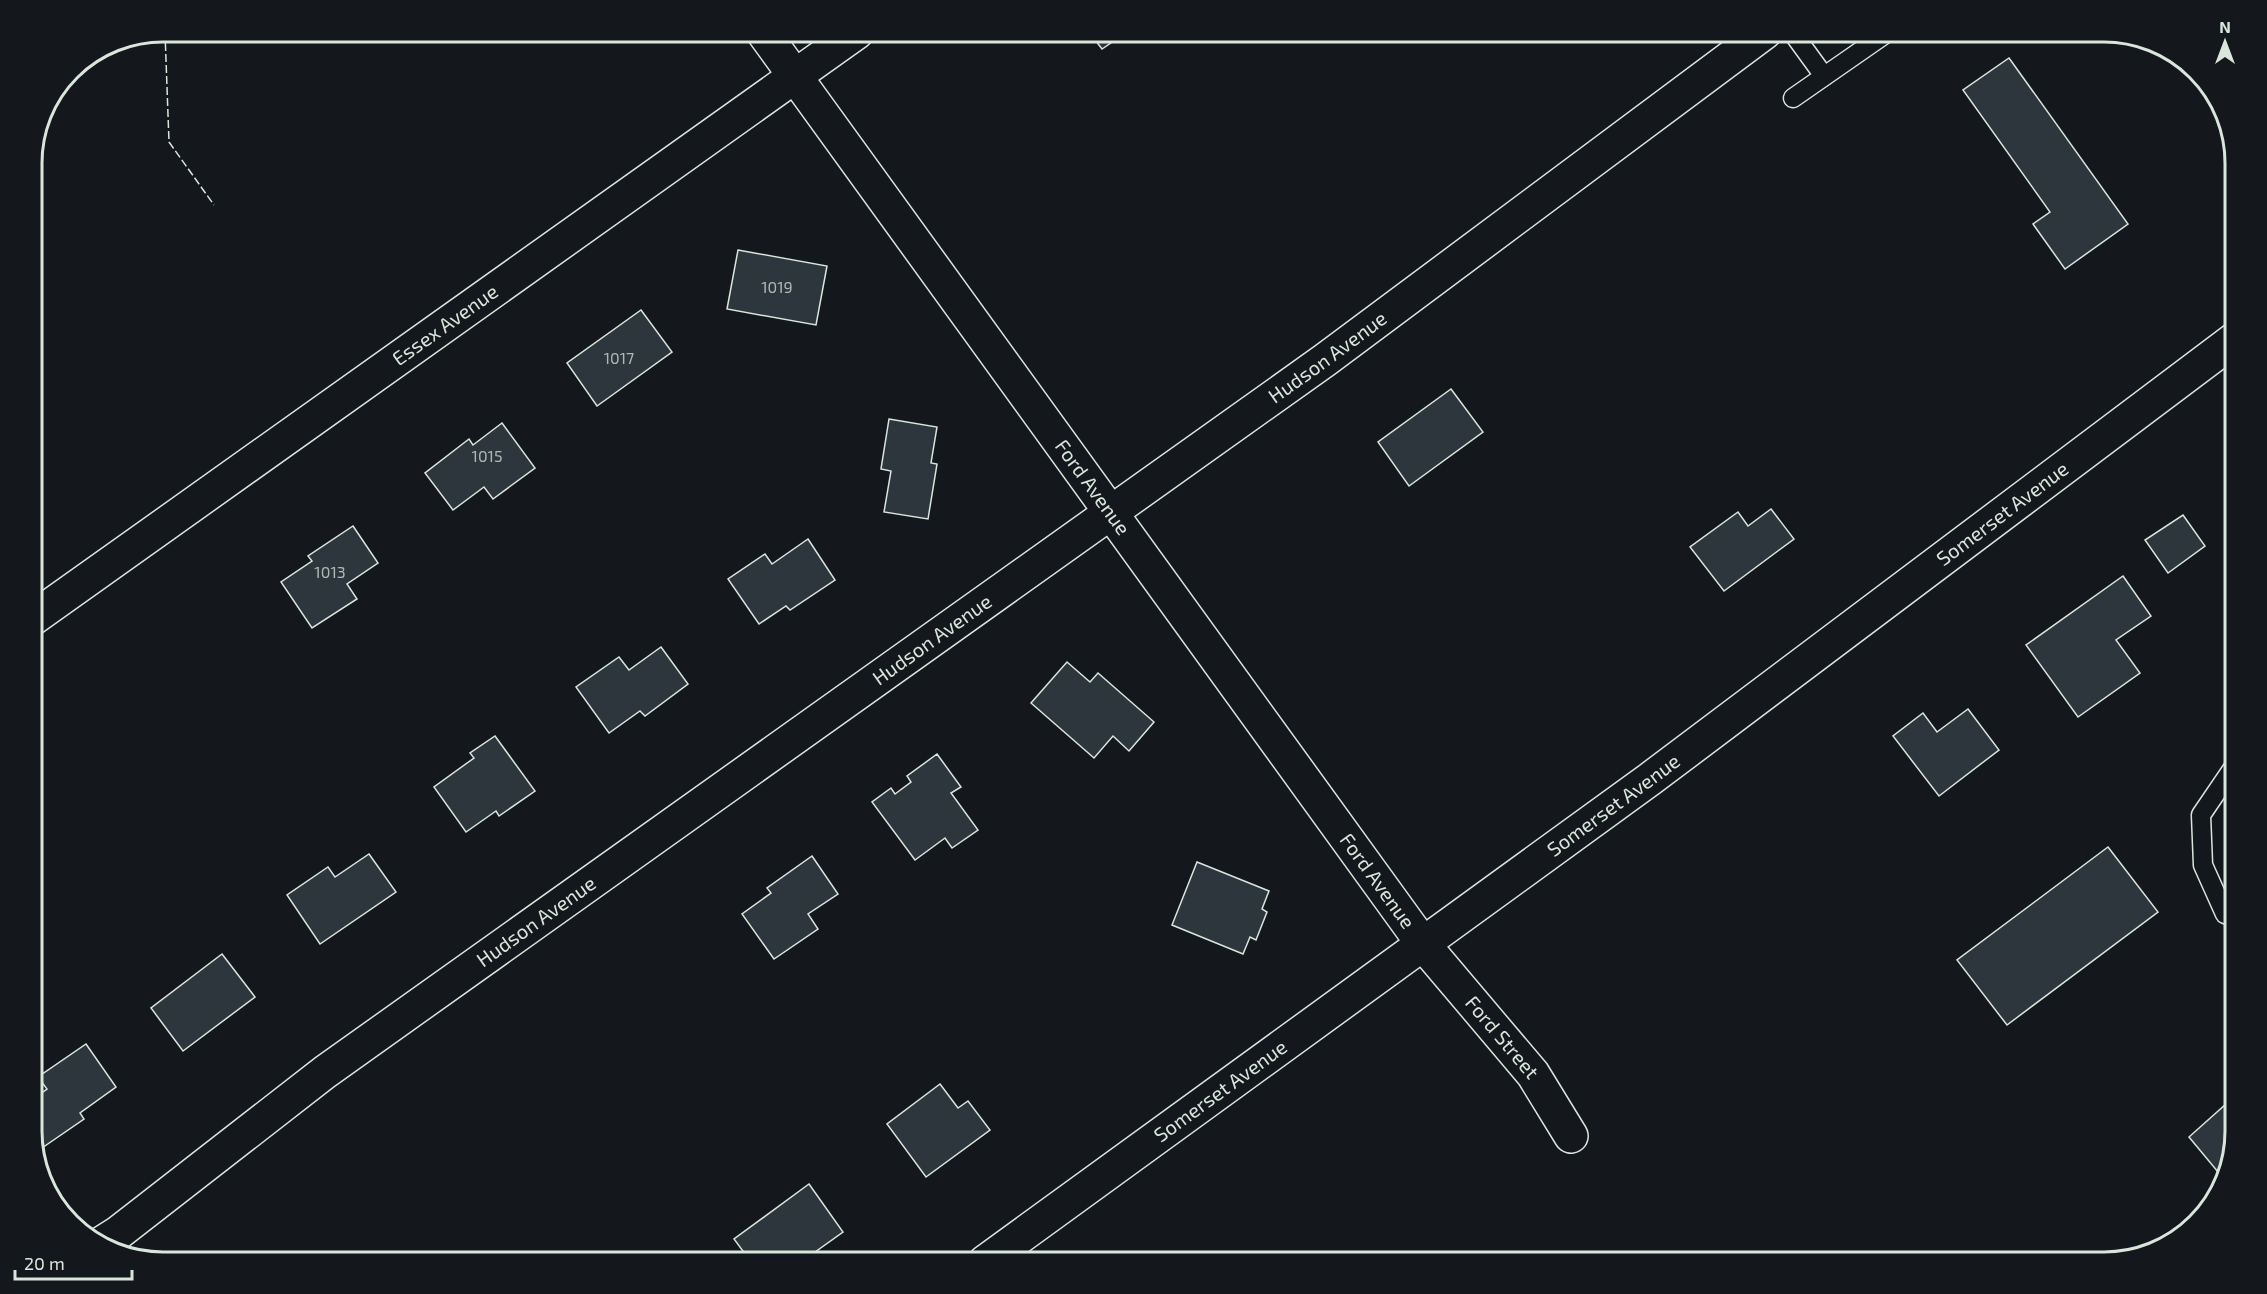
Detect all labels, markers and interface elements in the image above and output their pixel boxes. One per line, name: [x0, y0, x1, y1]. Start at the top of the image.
north arrow: [2195, 12, 2255, 72]
text: N: [2219, 17, 2231, 36]
house number: 1019: [761, 277, 793, 296]
street label: Essex Avenue: [387, 279, 502, 370]
street label: Hudson Avenue: [1263, 305, 1391, 408]
house number: 1017: [604, 348, 634, 367]
street label: Ford Avenue: [1051, 434, 1136, 539]
house number: 1015: [472, 446, 502, 465]
street label: Somerset Avenue: [1931, 456, 2072, 570]
house number: 1013: [314, 562, 346, 581]
street label: Hudson Avenue: [867, 588, 996, 689]
street label: Somerset Avenue: [1542, 748, 1684, 861]
street label: Ford Avenue: [1336, 828, 1421, 933]
street label: Hudson Avenue: [471, 870, 600, 971]
street label: Ford Street: [1461, 990, 1545, 1083]
street label: Somerset Avenue: [1149, 1034, 1291, 1146]
scale bar: [15, 1243, 132, 1281]
text: 20 m: [24, 1252, 65, 1274]

